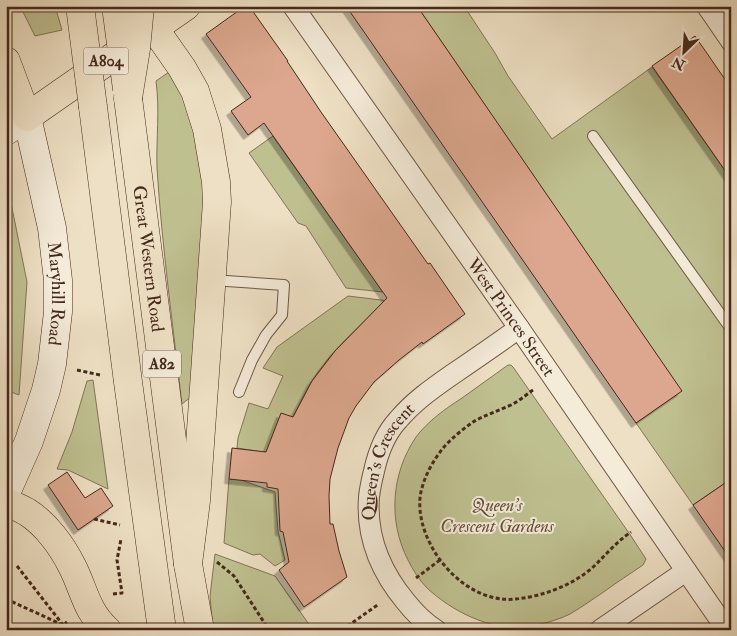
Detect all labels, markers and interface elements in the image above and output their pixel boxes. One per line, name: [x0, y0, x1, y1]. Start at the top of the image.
north arrow: [660, 28, 710, 78]
road number: A804: [84, 48, 128, 74]
text: N: [669, 53, 689, 74]
street label: Great Western Road: [128, 184, 170, 333]
street label: Maryhill Road: [42, 240, 70, 347]
street label: West Princes Street: [461, 253, 560, 381]
road number: A82: [143, 350, 181, 378]
street label: Queen's Crescent: [356, 398, 419, 521]
park label: Queen's Crescent Gardens: [440, 494, 555, 538]

